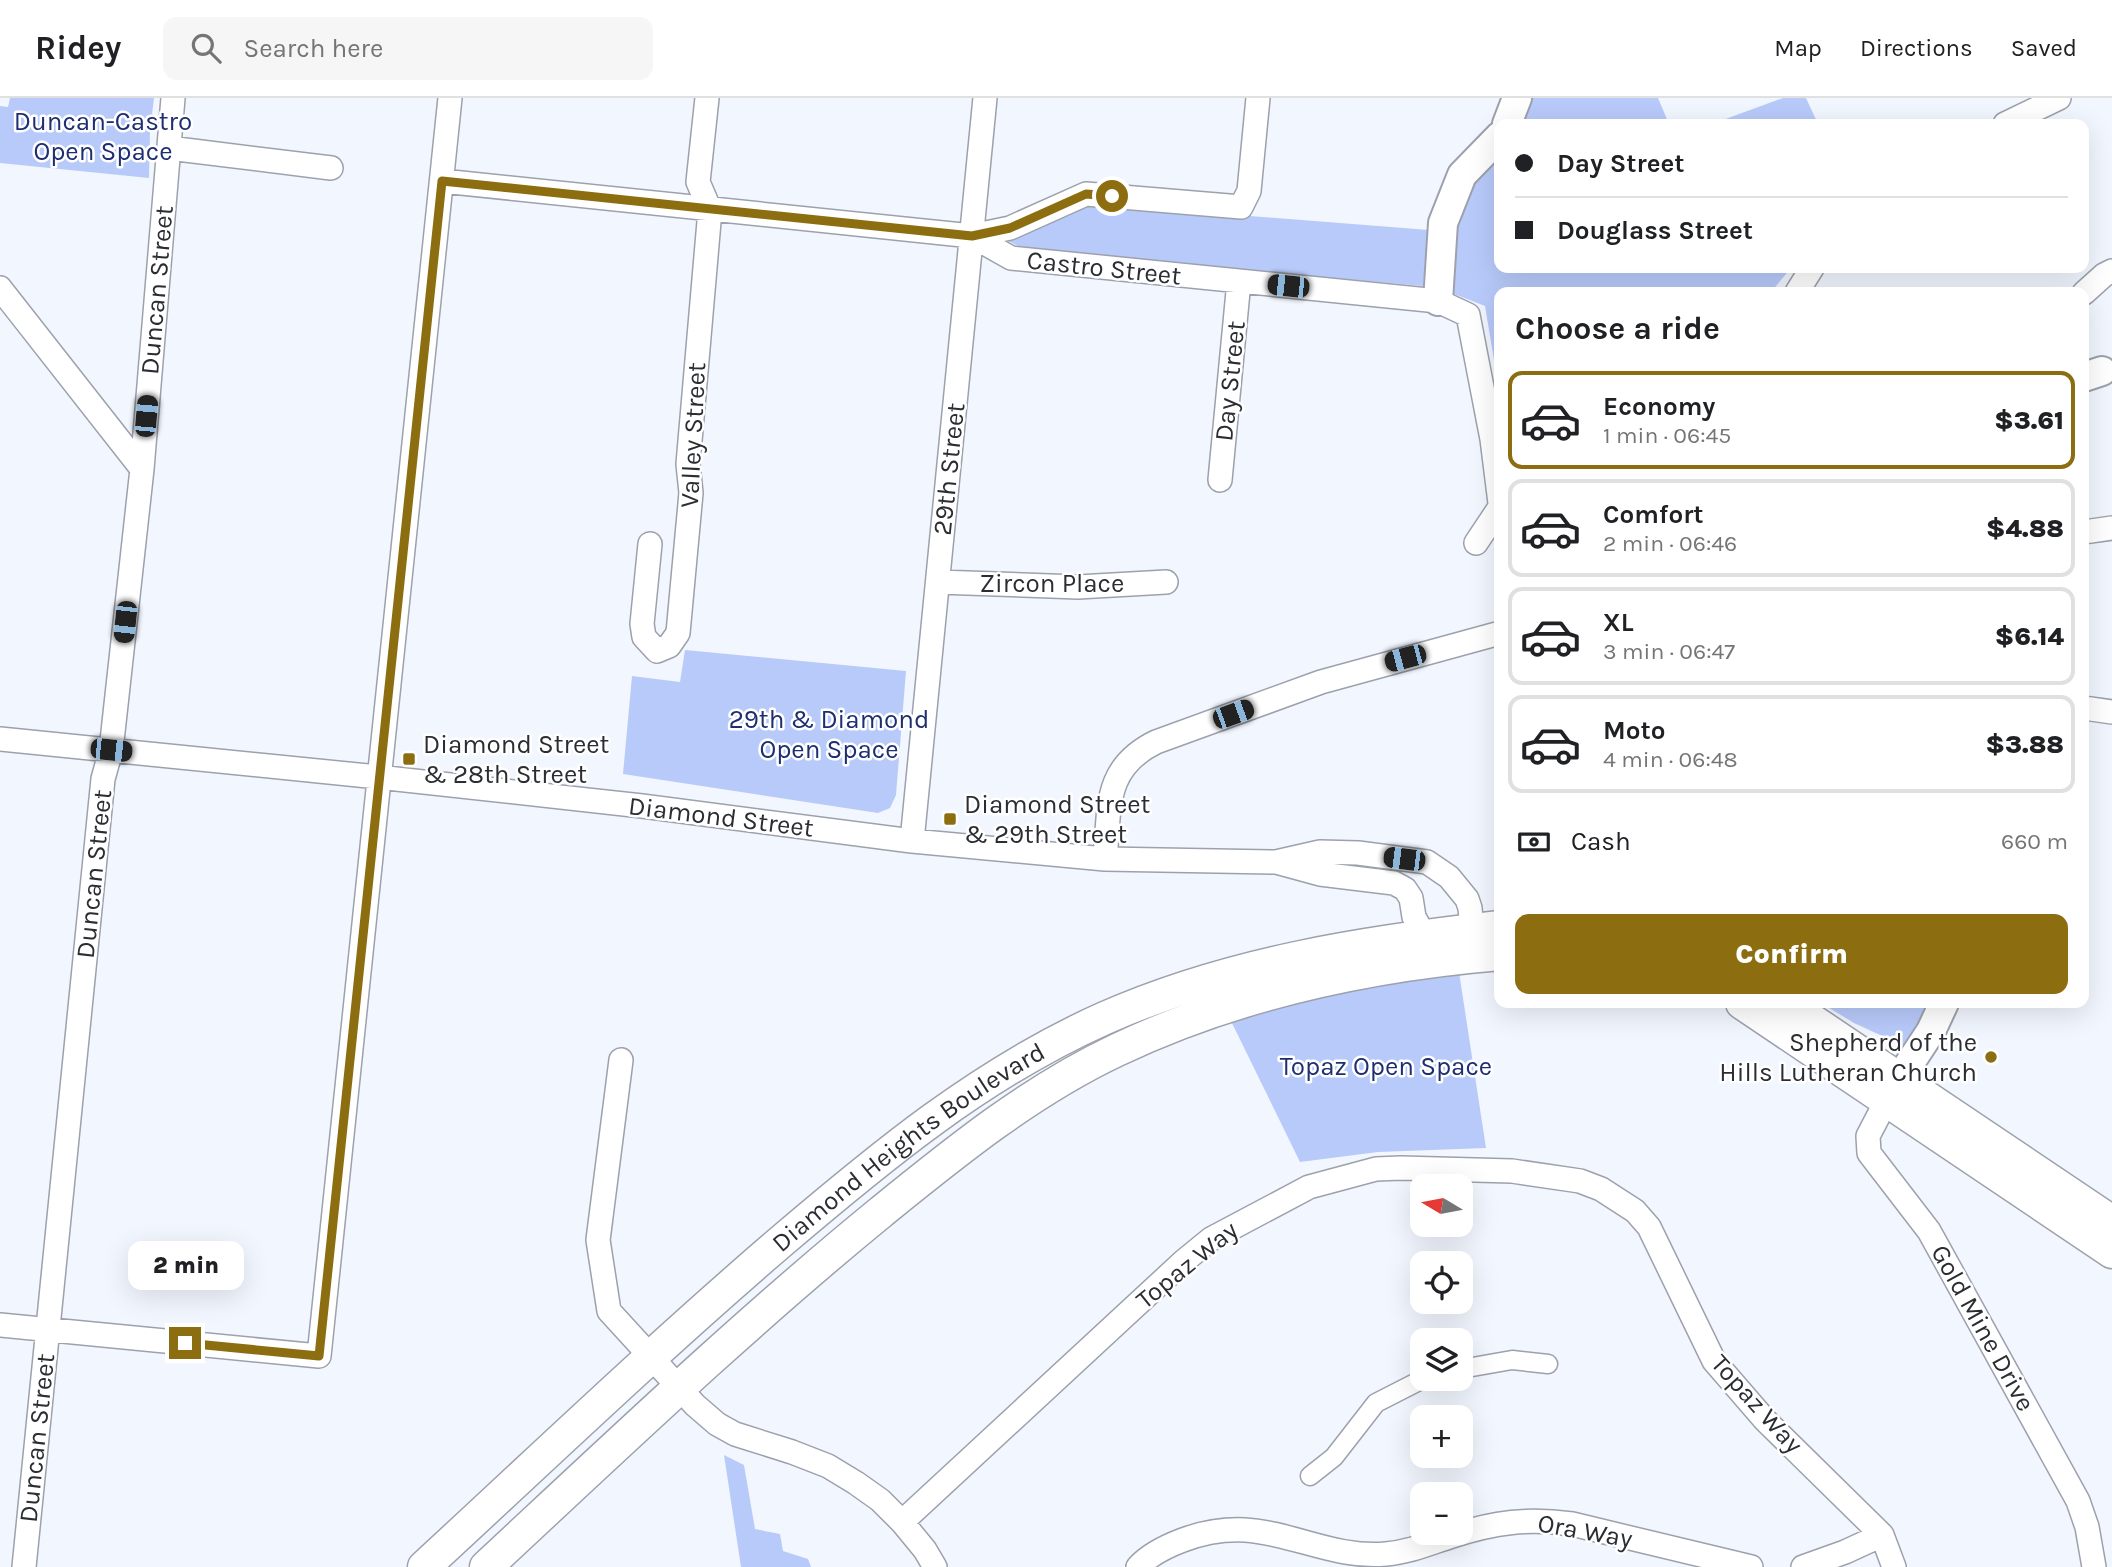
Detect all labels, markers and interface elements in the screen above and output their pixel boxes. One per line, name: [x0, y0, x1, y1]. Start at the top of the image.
search box: [163, 17, 653, 80]
text: Ridey: [35, 29, 121, 67]
icon: search: [187, 29, 225, 67]
text: Search here: [243, 33, 383, 64]
text: Map: [1774, 34, 1822, 62]
text: Directions: [1860, 34, 1973, 62]
text: Saved: [2011, 34, 2077, 62]
park label: Duncan-Castro Open Space: [14, 106, 192, 167]
text: Day Street: [1557, 148, 1685, 179]
route start: [1096, 180, 1128, 212]
street label: Duncan Street: [134, 204, 180, 376]
text: Douglass Street: [1557, 215, 1753, 246]
street label: Castro Street: [1025, 244, 1183, 292]
car: [1267, 273, 1310, 299]
text: Choose a ride: [1515, 310, 1720, 347]
street label: Day Street: [1208, 319, 1252, 443]
street label: Valley Street: [674, 361, 712, 509]
icon: car: [1519, 389, 1582, 452]
text: Economy: [1603, 391, 1715, 422]
car: [134, 394, 159, 438]
street label: 29th Street: [927, 401, 971, 537]
text: $3.61: [1994, 405, 2064, 436]
text: 1 min · 06:45: [1603, 422, 1731, 449]
icon: car: [1519, 497, 1582, 560]
text: Comfort: [1603, 499, 1704, 530]
text: $4.88: [1986, 513, 2064, 544]
text: 2 min · 06:46: [1603, 530, 1737, 557]
street label: Zircon Place: [980, 568, 1124, 599]
car: [113, 600, 138, 644]
icon: car: [1519, 605, 1582, 668]
text: XL: [1603, 607, 1634, 638]
text: $6.14: [1995, 621, 2064, 652]
text: 3 min · 06:47: [1603, 638, 1735, 665]
car: [1382, 642, 1429, 674]
car: [1210, 697, 1257, 731]
park label: 29th & Diamond Open Space: [729, 704, 929, 765]
icon: car: [1519, 713, 1582, 776]
text: Moto: [1603, 715, 1665, 746]
place label: Diamond Street & 28th Street: [423, 729, 610, 790]
text: $3.88: [1986, 729, 2064, 760]
car: [90, 737, 133, 763]
text: 4 min · 06:48: [1603, 746, 1738, 773]
marker: Diamond Street & 28th Street: [401, 751, 417, 767]
street label: Duncan Street: [70, 788, 118, 960]
place label: Diamond Street & 29th Street: [964, 789, 1151, 850]
street label: Diamond Street: [627, 790, 816, 844]
marker: Diamond Street & 29th Street: [942, 811, 958, 827]
icon: cash: [1515, 823, 1553, 861]
text: Cash: [1571, 826, 1631, 857]
text: 660 m: [2001, 828, 2068, 855]
car: [1382, 846, 1427, 872]
button: Confirm: [1515, 914, 2068, 994]
place label: Shepherd of the Hills Lutheran Church: [1719, 1027, 1977, 1088]
street label: Diamond Heights Boulevard: [765, 1036, 1050, 1258]
marker: Shepherd of the Hills Lutheran Church: [1983, 1049, 1999, 1065]
park label: Topaz Open Space: [1280, 1051, 1492, 1082]
north arrow: [1410, 1174, 1474, 1237]
map controls: [1410, 1174, 1473, 1545]
street label: Topaz Way: [1130, 1215, 1244, 1315]
street label: Gold Mine Drive: [1924, 1239, 2042, 1417]
callout: 2 min: [127, 1242, 243, 1290]
button: locate: [1410, 1251, 1473, 1314]
text: 2 min: [153, 1252, 219, 1279]
route end: [169, 1327, 201, 1359]
button: layers: [1410, 1328, 1473, 1391]
street label: Topaz Way: [1705, 1348, 1809, 1460]
street label: Duncan Street: [13, 1352, 61, 1524]
button: +: [1410, 1405, 1473, 1468]
button: −: [1410, 1482, 1473, 1545]
street label: Ora Way: [1535, 1507, 1635, 1555]

